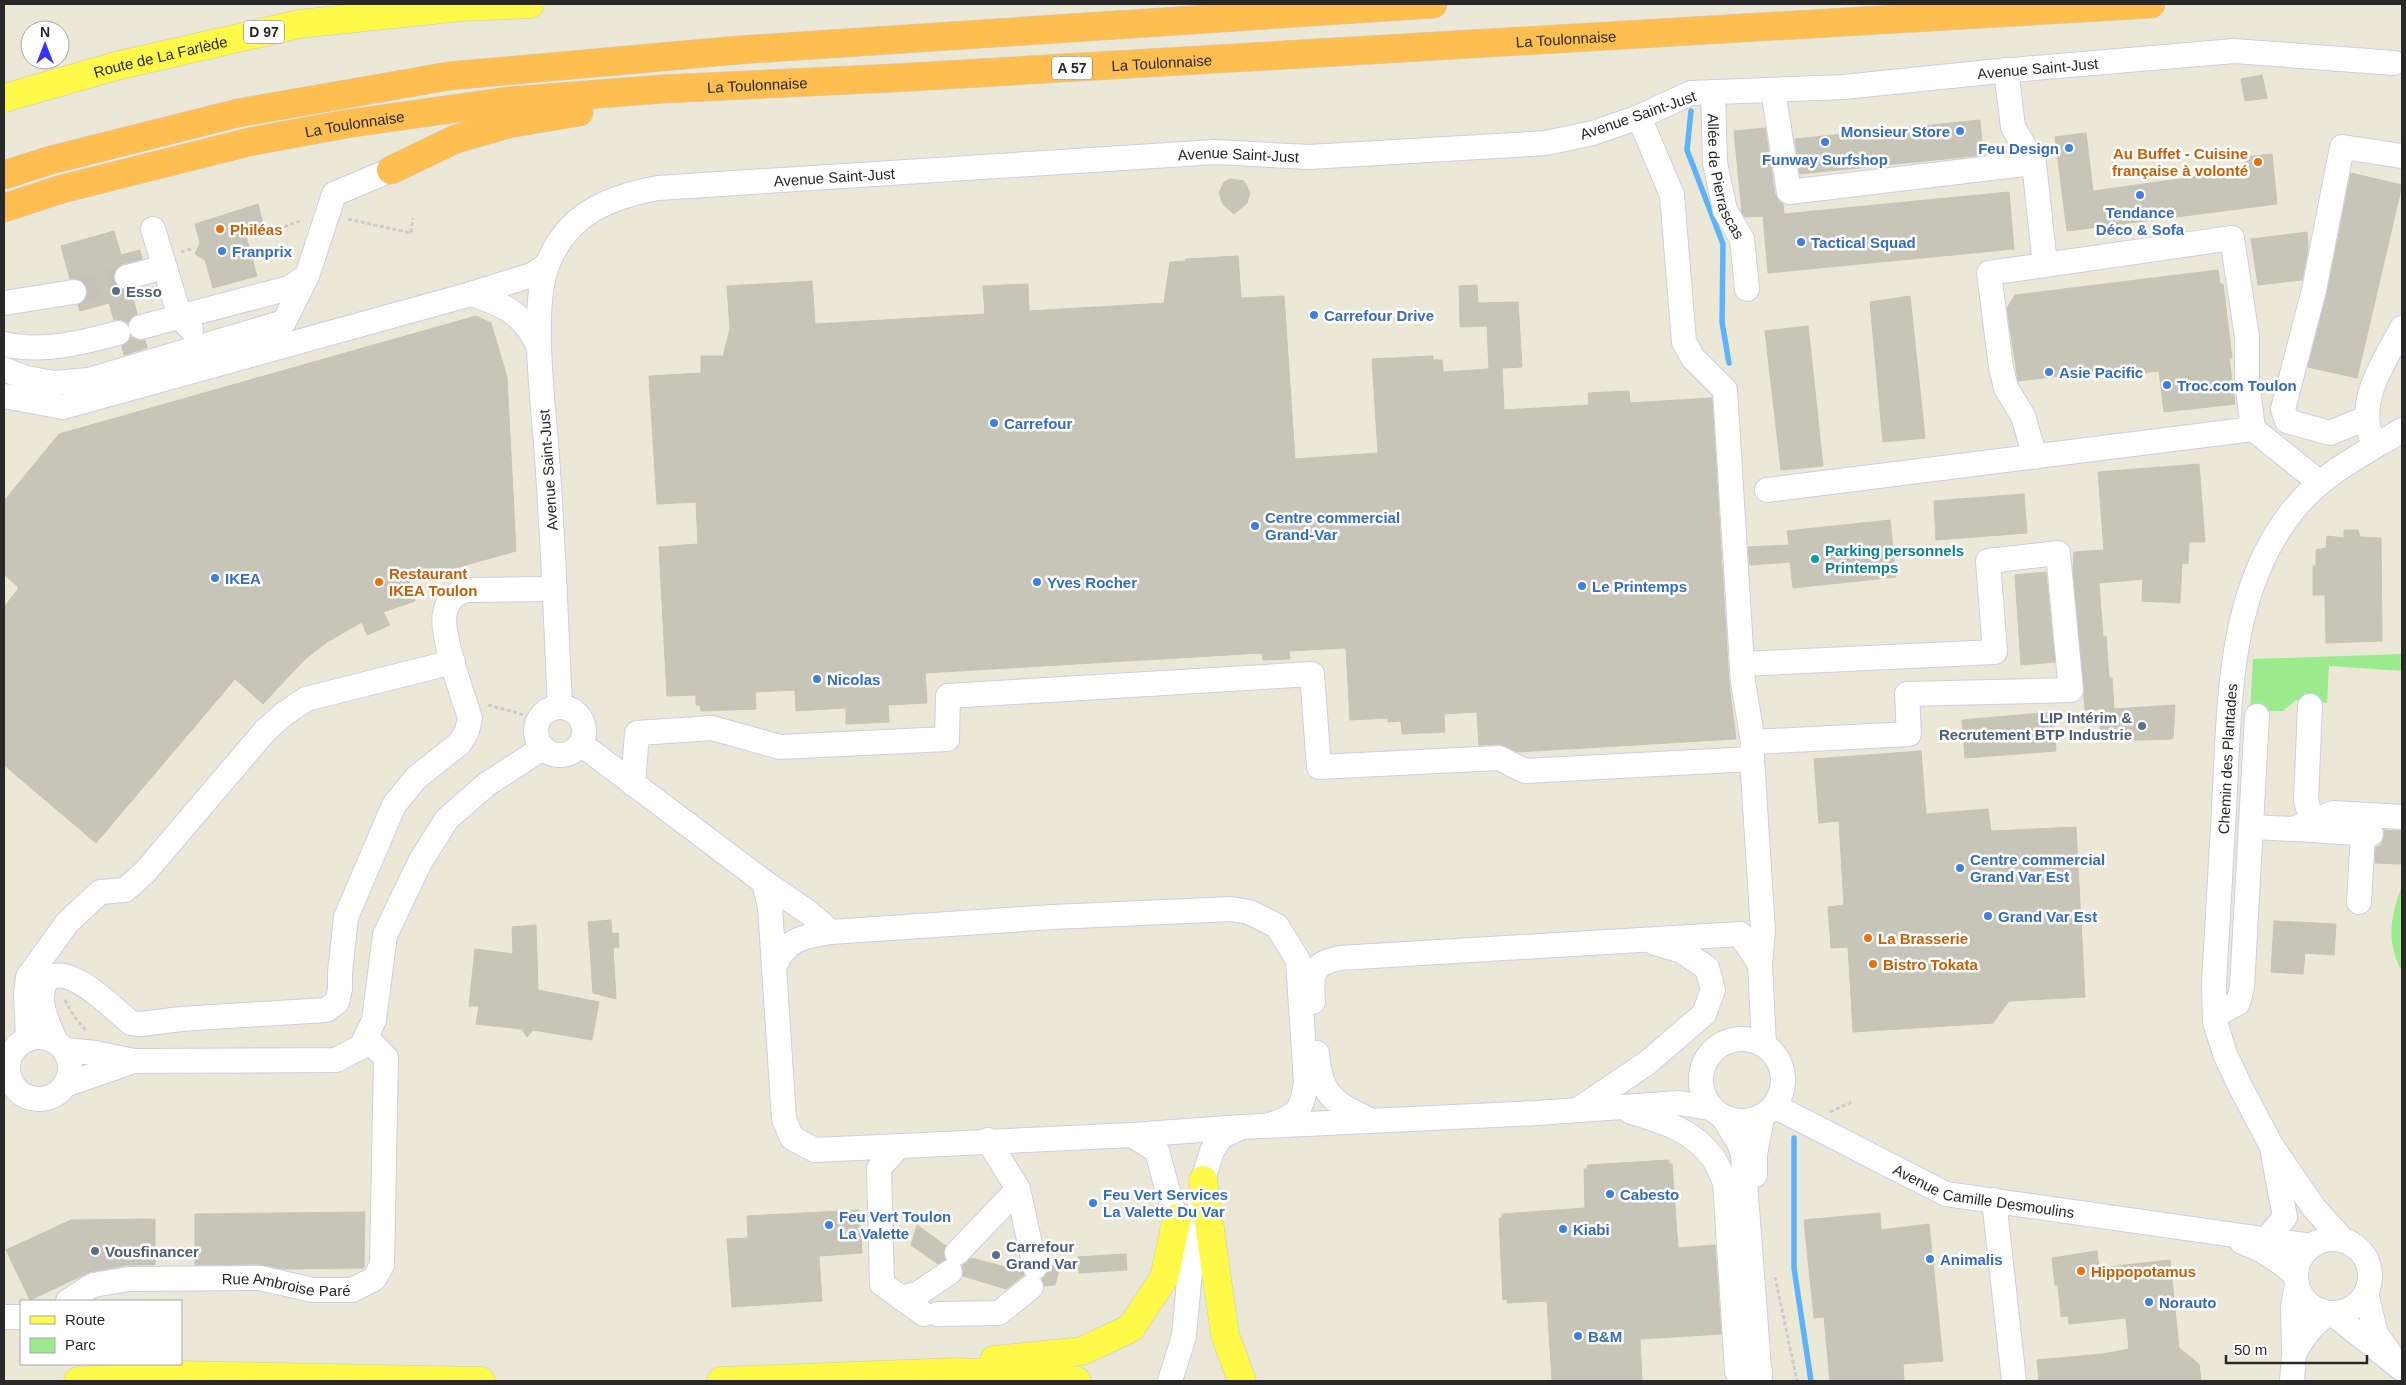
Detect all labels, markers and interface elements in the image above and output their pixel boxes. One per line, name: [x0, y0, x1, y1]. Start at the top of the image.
north arrow: [20, 20, 70, 70]
road number: D 97: [244, 21, 284, 44]
text: N: [40, 24, 50, 40]
street label: La Toulonnaise: [1515, 27, 1617, 50]
street label: Route de La Farlède: [92, 32, 229, 80]
street label: La Toulonnaise: [1111, 51, 1212, 74]
street label: Avenue Saint-Just: [1976, 54, 2100, 82]
road number: A 57: [1052, 56, 1092, 80]
street label: La Toulonnaise: [707, 74, 808, 95]
street label: Avenue Saint-Just: [1578, 87, 1699, 143]
street label: La Toulonnaise: [303, 107, 405, 140]
street label: Allée de Pierrascas: [1705, 113, 1748, 242]
place label: Monsieur Store: [1841, 123, 1950, 140]
marker: Monsieur Store: [1954, 125, 1966, 137]
marker: Funway Surfshop: [1819, 136, 1831, 148]
place label: Feu Design: [1978, 140, 2059, 157]
marker: Feu Design: [2063, 142, 2075, 154]
street label: Avenue Saint-Just: [1177, 143, 1300, 165]
place label: Au Buffet - Cuisine française à volonté: [2112, 145, 2248, 179]
place label: Funway Surfshop: [1762, 151, 1888, 168]
marker: Au Buffet - Cuisine française à volonté: [2252, 156, 2264, 168]
street label: Avenue Saint-Just: [773, 164, 896, 189]
marker: Tendance Déco & Sofa: [2134, 189, 2146, 201]
place label: Tendance Déco & Sofa: [2096, 204, 2185, 238]
place label: Philéas: [230, 221, 283, 238]
marker: Philéas: [214, 223, 226, 235]
place label: Tactical Squad: [1811, 234, 1916, 251]
marker: Tactical Squad: [1795, 236, 1807, 248]
place label: Franprix: [232, 243, 293, 260]
marker: Franprix: [216, 245, 228, 257]
place label: Esso: [126, 283, 162, 300]
marker: Esso: [110, 285, 122, 297]
place label: Carrefour Drive: [1324, 307, 1434, 324]
marker: Carrefour Drive: [1308, 309, 1320, 321]
place label: Asie Pacific: [2059, 364, 2143, 381]
marker: Asie Pacific: [2043, 366, 2055, 378]
place label: Troc.com Toulon: [2177, 377, 2297, 394]
marker: Troc.com Toulon: [2161, 379, 2173, 391]
street label: Avenue Saint-Just: [535, 408, 561, 531]
place label: Carrefour: [1004, 415, 1073, 432]
marker: Carrefour: [988, 417, 1000, 429]
place label: Centre commercial Grand-Var: [1265, 509, 1400, 543]
marker: Centre commercial Grand-Var: [1249, 520, 1261, 532]
place label: Parking personnels Printemps: [1825, 542, 1964, 576]
marker: Parking personnels Printemps: [1809, 553, 1821, 565]
place label: Restaurant IKEA Toulon: [389, 565, 477, 599]
place label: IKEA: [225, 570, 261, 587]
marker: IKEA: [209, 572, 221, 584]
place label: Yves Rocher: [1047, 574, 1137, 591]
marker: Restaurant IKEA Toulon: [373, 576, 385, 588]
marker: Yves Rocher: [1031, 576, 1043, 588]
place label: Le Printemps: [1592, 578, 1687, 595]
marker: Le Printemps: [1576, 580, 1588, 592]
place label: Nicolas: [827, 671, 880, 688]
marker: Nicolas: [811, 673, 823, 685]
street label: Chemin des Plantades: [2214, 683, 2240, 835]
place label: LIP Intérim & Recrutement BTP Industrie: [1939, 709, 2132, 743]
marker: LIP Intérim & Recrutement BTP Industrie: [2136, 720, 2148, 732]
place label: Centre commercial Grand Var Est: [1970, 851, 2105, 885]
marker: Centre commercial Grand Var Est: [1954, 862, 1966, 874]
place label: Grand Var Est: [1998, 908, 2097, 925]
marker: Grand Var Est: [1982, 910, 1994, 922]
place label: La Brasserie: [1878, 930, 1968, 947]
marker: La Brasserie: [1862, 932, 1874, 944]
place label: Bistro Tokata: [1883, 956, 1978, 973]
marker: Bistro Tokata: [1867, 958, 1879, 970]
street label: Avenue Camille Desmoulins: [1891, 1160, 2075, 1221]
place label: Feu Vert Services La Valette Du Var: [1103, 1186, 1228, 1220]
place label: Cabesto: [1620, 1186, 1679, 1203]
marker: Cabesto: [1604, 1188, 1616, 1200]
marker: Feu Vert Services La Valette Du Var: [1087, 1197, 1099, 1209]
place label: Feu Vert Toulon La Valette: [839, 1208, 951, 1242]
marker: Feu Vert Toulon La Valette: [823, 1219, 835, 1231]
place label: Kiabi: [1573, 1221, 1610, 1238]
marker: Kiabi: [1557, 1223, 1569, 1235]
place label: Carrefour Grand Var: [1006, 1238, 1078, 1272]
place label: Vousfinancer: [105, 1243, 199, 1260]
marker: Vousfinancer: [89, 1245, 101, 1257]
marker: Carrefour Grand Var: [990, 1249, 1002, 1261]
place label: Animalis: [1940, 1251, 2003, 1268]
marker: Animalis: [1924, 1253, 1936, 1265]
place label: Hippopotamus: [2091, 1263, 2196, 1280]
marker: Hippopotamus: [2075, 1265, 2087, 1277]
street label: Rue Ambroise Paré: [222, 1269, 351, 1299]
place label: Norauto: [2159, 1294, 2217, 1311]
marker: Norauto: [2143, 1296, 2155, 1308]
legend: [20, 1300, 182, 1365]
text: Route: [65, 1311, 105, 1328]
place label: B&M: [1588, 1328, 1622, 1345]
marker: B&M: [1572, 1330, 1584, 1342]
scale bar: [2226, 1332, 2367, 1364]
text: Parc: [65, 1336, 96, 1353]
text: 50 m: [2234, 1341, 2267, 1358]

